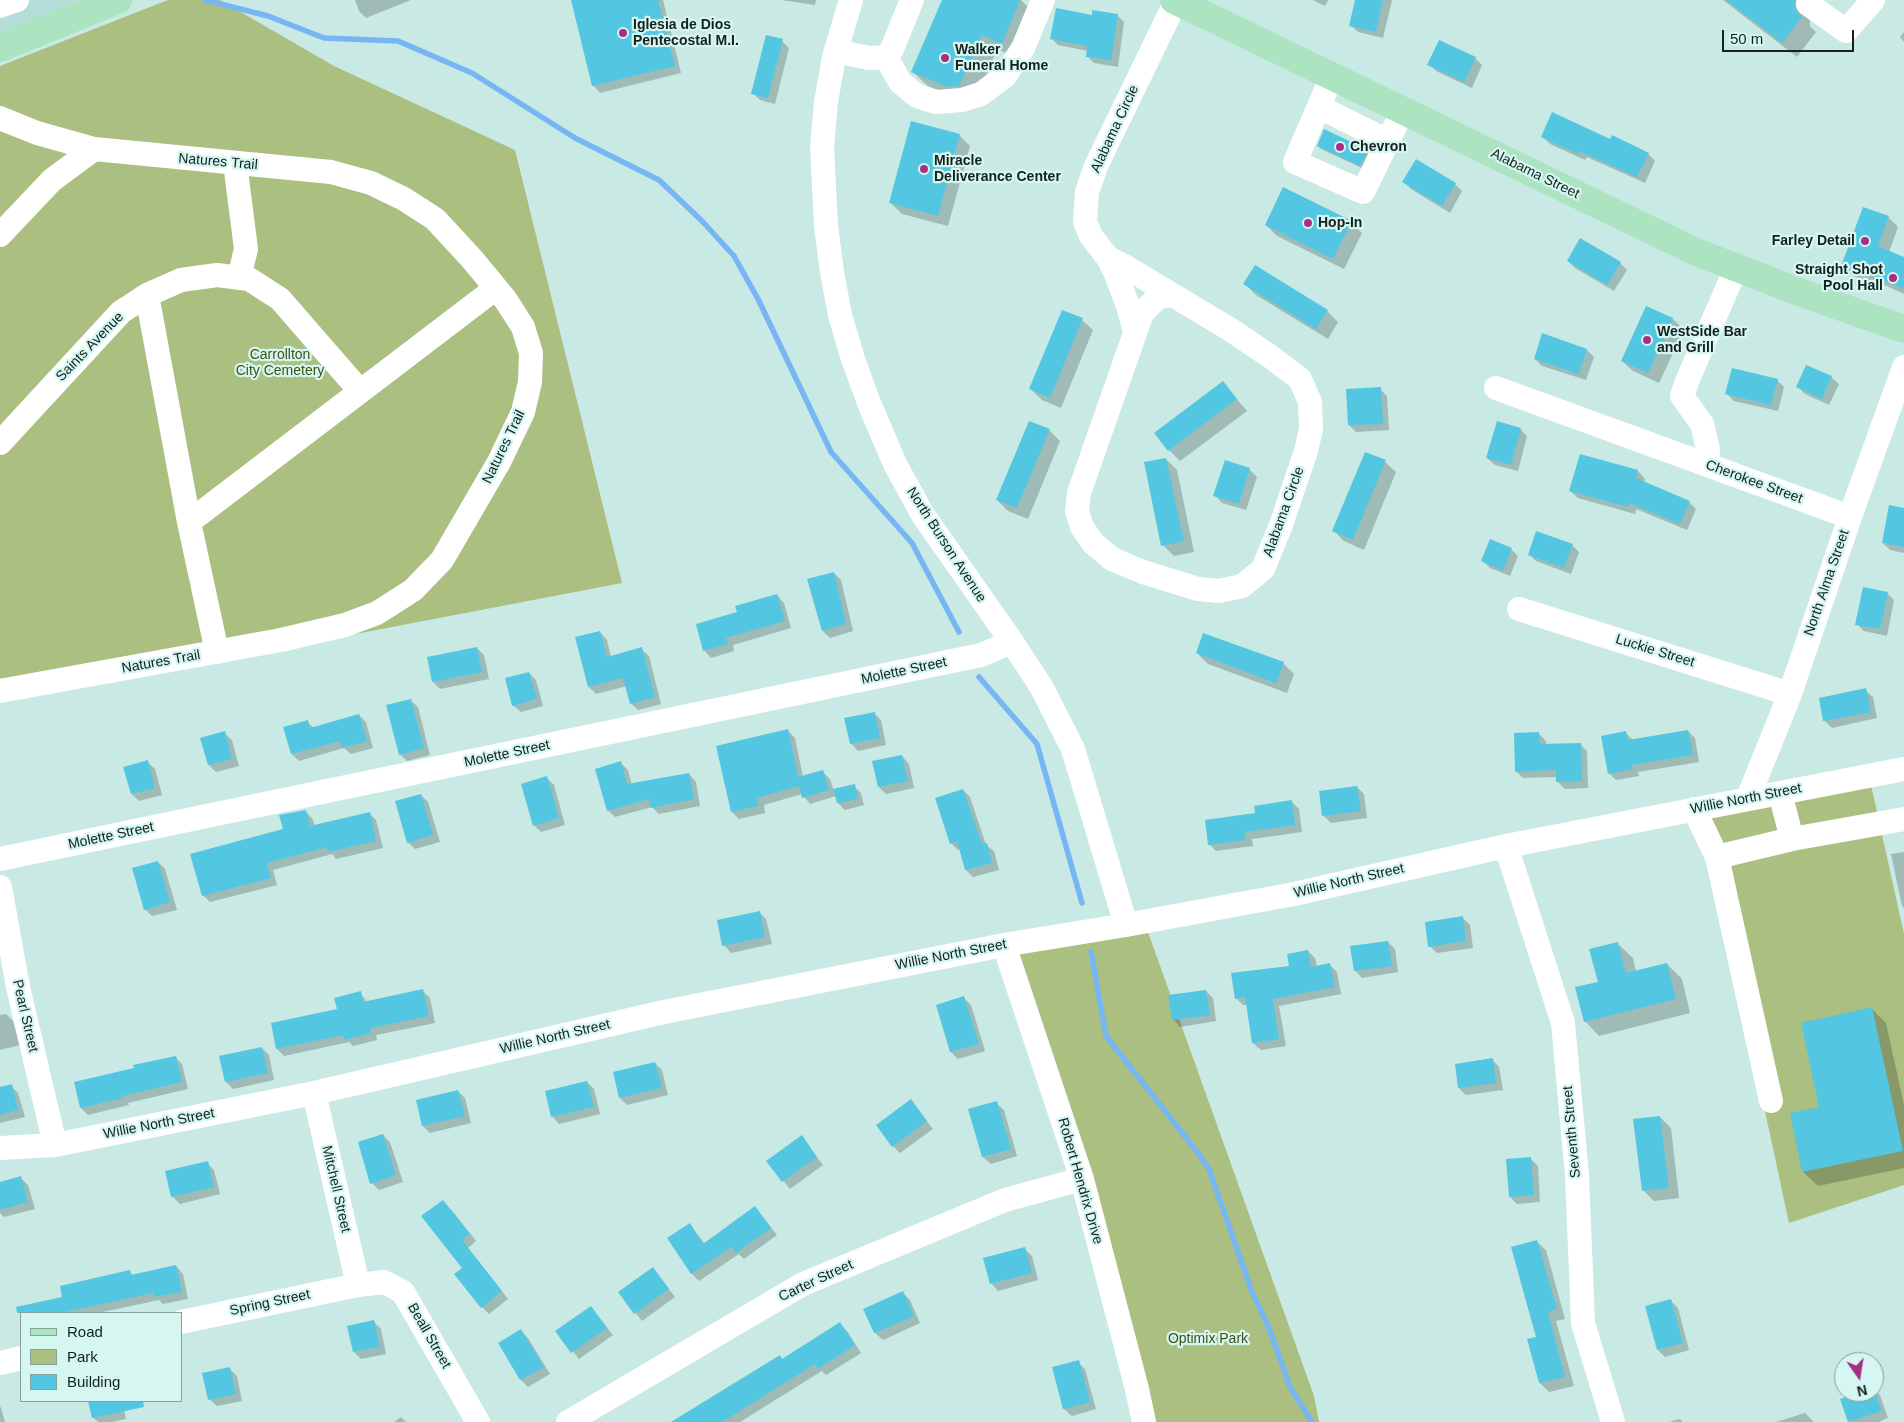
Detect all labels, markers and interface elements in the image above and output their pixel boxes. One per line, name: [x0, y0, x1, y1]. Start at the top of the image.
place label: Iglesia de Dios Pentecostal M.I.: [633, 17, 739, 49]
scale bar: [1724, 20, 1856, 52]
marker: Iglesia de Dios Pentecostal M.I.: [617, 27, 629, 39]
text: 50 m: [1730, 30, 1763, 47]
place label: Walker Funeral Home: [955, 42, 1048, 74]
marker: Walker Funeral Home: [939, 52, 951, 64]
street label: Alabama Circle: [1087, 82, 1143, 176]
place label: Chevron: [1350, 139, 1407, 155]
marker: Chevron: [1334, 141, 1346, 153]
street label: Alabama Street: [1488, 145, 1582, 203]
street label: Natures Trail: [178, 150, 258, 174]
place label: Miracle Deliverance Center: [934, 153, 1061, 186]
marker: Miracle Deliverance Center: [918, 163, 930, 175]
place label: Hop-In: [1318, 215, 1362, 231]
marker: Hop-In: [1302, 217, 1314, 229]
place label: Farley Detail: [1772, 233, 1855, 249]
marker: Farley Detail: [1859, 235, 1871, 247]
place label: Straight Shot Pool Hall: [1795, 262, 1883, 294]
marker: Straight Shot Pool Hall: [1887, 272, 1899, 284]
street label: Saints Avenue: [53, 309, 127, 385]
place label: WestSide Bar and Grill: [1657, 324, 1747, 357]
marker: WestSide Bar and Grill: [1641, 334, 1653, 346]
park label: Carrollton City Cemetery: [236, 347, 324, 380]
street label: Natures Trail: [479, 408, 529, 486]
street label: Cherokee Street: [1703, 457, 1805, 507]
street label: Alabama Circle: [1260, 465, 1308, 559]
street label: North Burson Avenue: [903, 484, 989, 606]
street label: North Alma Street: [1801, 528, 1853, 638]
street label: Luckie Street: [1613, 631, 1697, 671]
street label: Natures Trail: [120, 647, 202, 677]
street label: Molette Street: [860, 654, 948, 688]
street label: Molette Street: [463, 737, 551, 771]
street label: Willie North Street: [1689, 780, 1803, 818]
street label: Molette Street: [67, 819, 155, 853]
street label: Willie North Street: [1292, 860, 1406, 902]
street label: Willie North Street: [894, 936, 1008, 974]
street label: Pearl Street: [9, 978, 41, 1054]
street label: Willie North Street: [498, 1016, 612, 1058]
street label: Seventh Street: [1560, 1085, 1584, 1179]
street label: Willie North Street: [102, 1105, 216, 1143]
street label: Robert Hendrix Drive: [1054, 1116, 1106, 1246]
street label: Mitchell Street: [318, 1144, 354, 1234]
street label: Carter Street: [776, 1256, 856, 1306]
street label: Spring Street: [228, 1286, 312, 1320]
street label: Beall Street: [404, 1300, 454, 1372]
legend: [20, 1312, 182, 1402]
text: Road: [67, 1323, 103, 1340]
park label: Optimix Park: [1168, 1331, 1248, 1347]
text: Park: [67, 1348, 98, 1365]
north arrow: [1834, 1352, 1884, 1402]
text: Building: [67, 1373, 120, 1390]
text: N: [1855, 1382, 1869, 1400]

